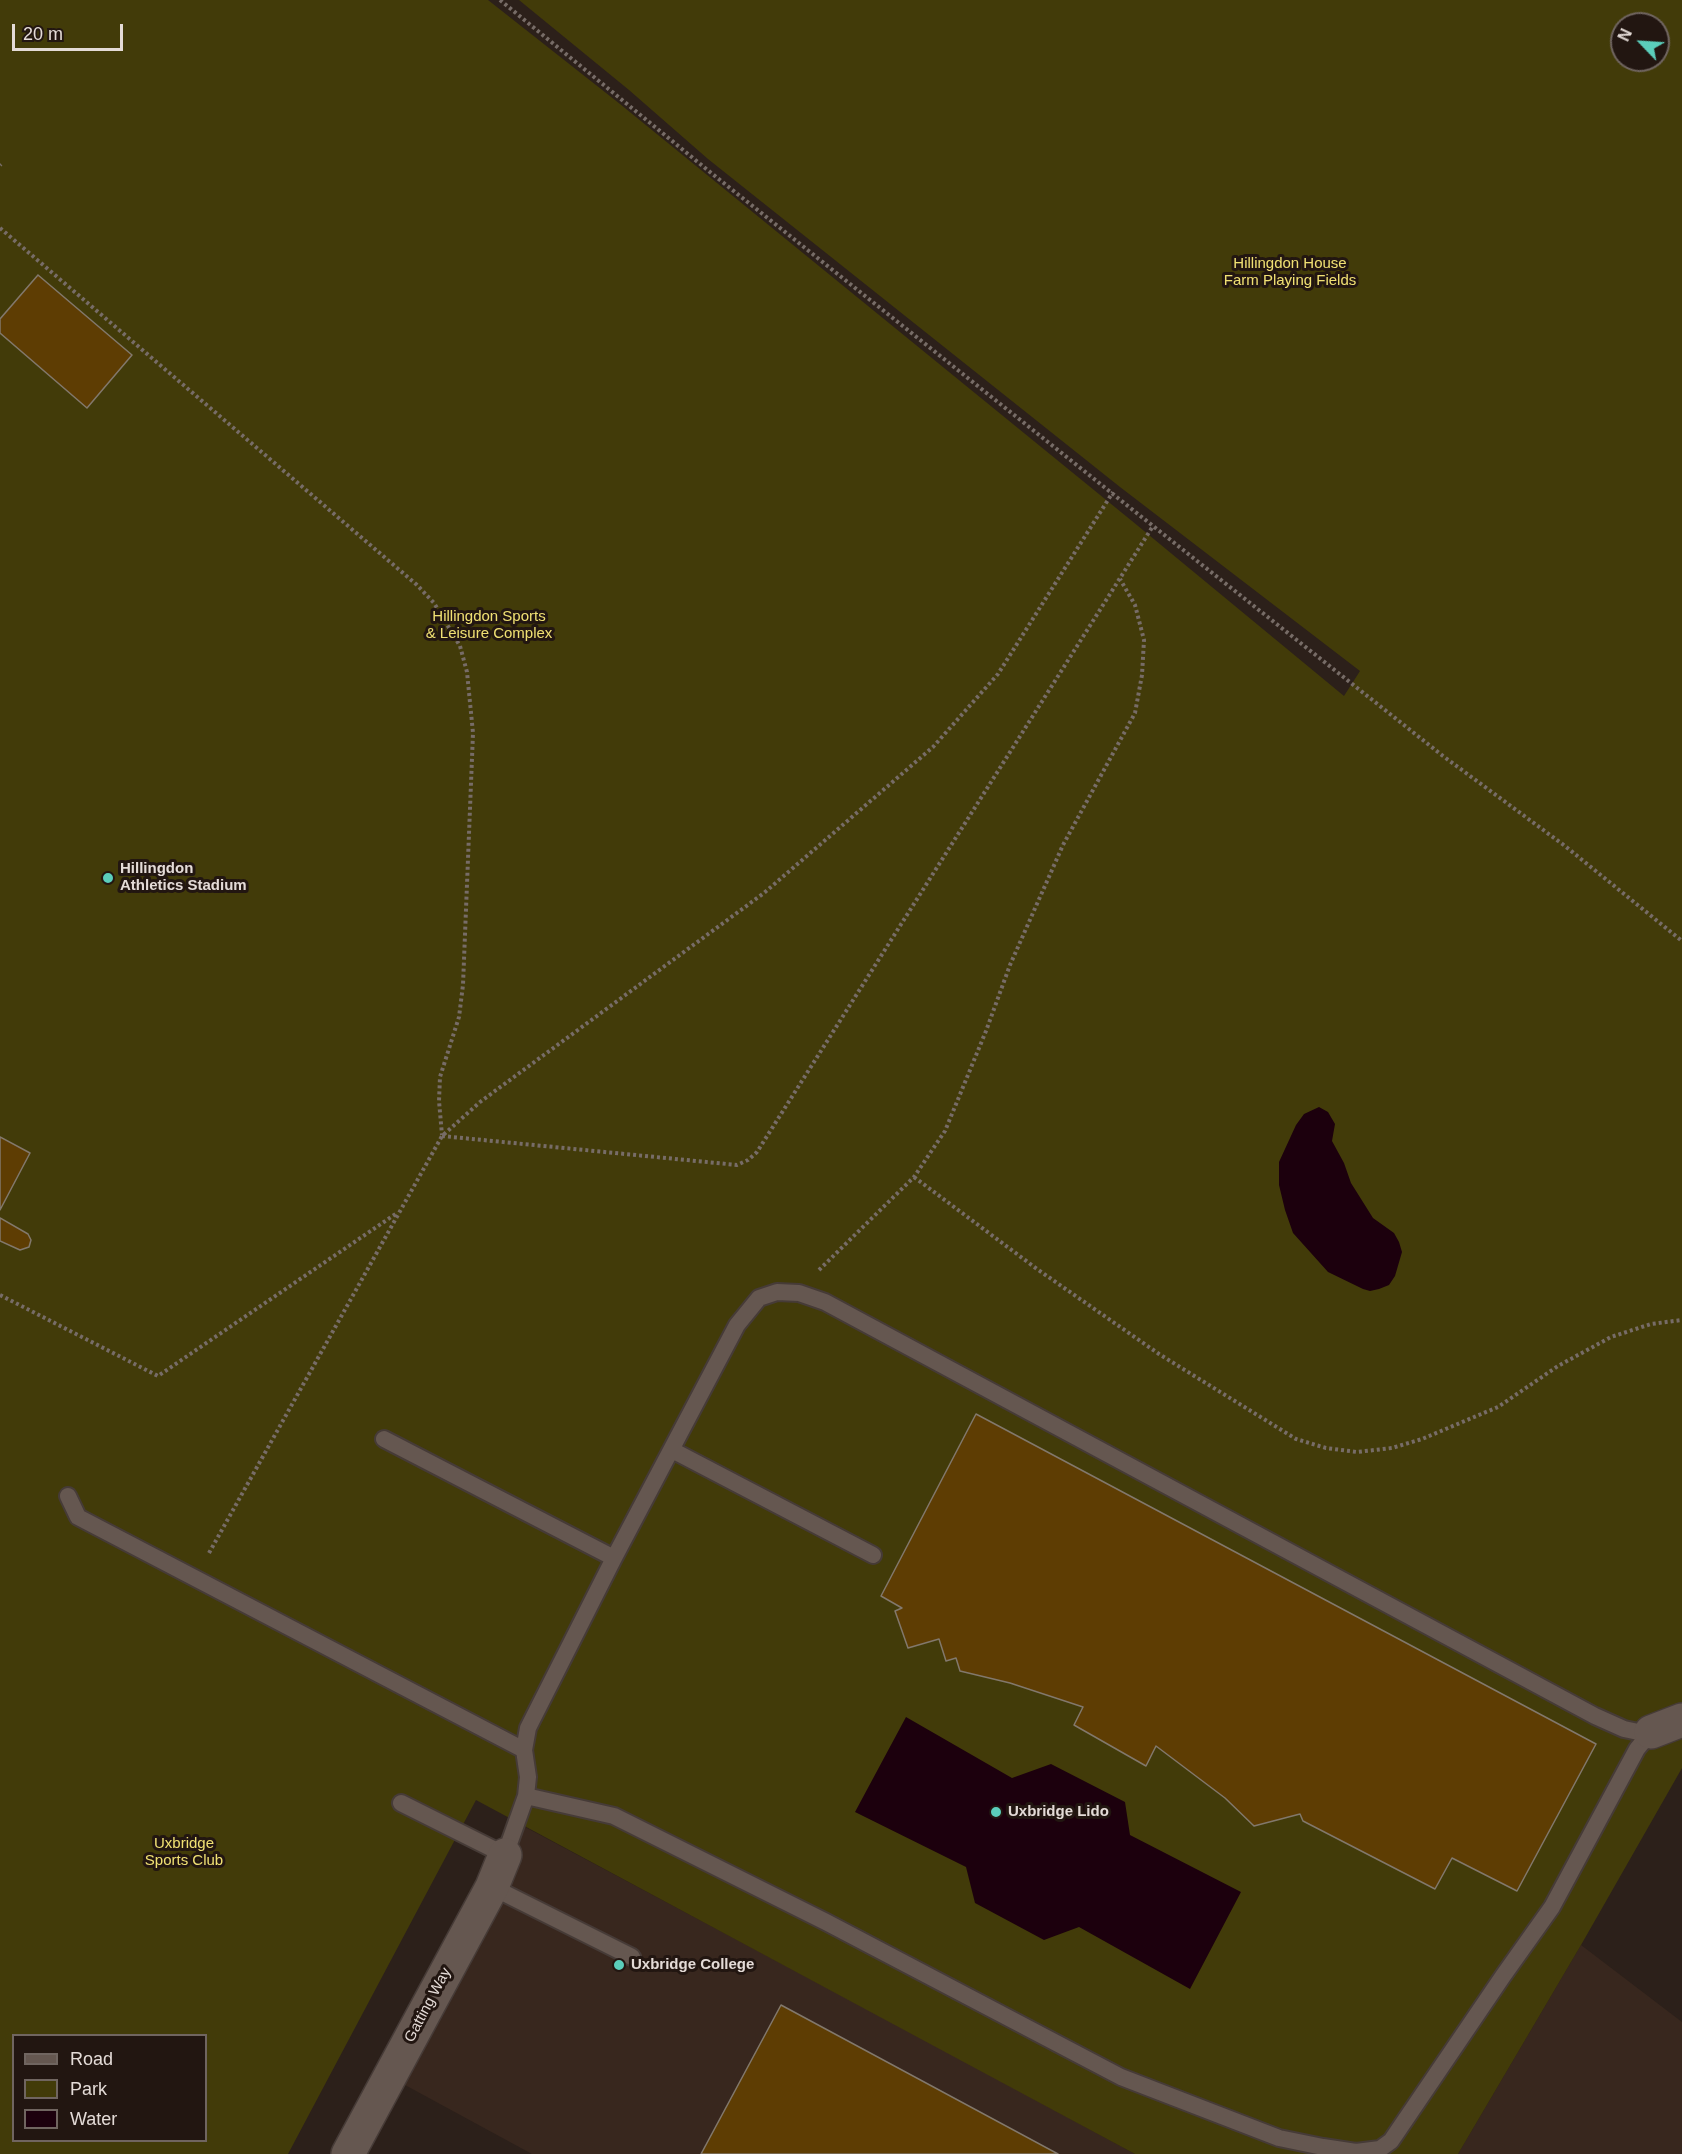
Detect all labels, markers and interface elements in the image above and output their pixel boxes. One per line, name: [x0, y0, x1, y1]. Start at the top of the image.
scale bar: [15, 12, 126, 50]
north arrow: [1610, 12, 1670, 72]
text: 20 m: [23, 24, 63, 44]
text: N: [1615, 26, 1635, 44]
park label: Hillingdon House Farm Playing Fields: [1224, 255, 1356, 290]
park label: Hillingdon Sports & Leisure Complex: [426, 608, 552, 643]
place label: Hillingdon Athletics Stadium: [120, 860, 247, 895]
marker: Hillingdon Athletics Stadium: [101, 871, 115, 885]
place label: Uxbridge Lido: [1008, 1803, 1109, 1821]
marker: Uxbridge Lido: [989, 1805, 1003, 1819]
park label: Uxbridge Sports Club: [145, 1835, 223, 1870]
place label: Uxbridge College: [631, 1956, 754, 1974]
marker: Uxbridge College: [612, 1958, 626, 1972]
street label: Gatting Way: [401, 1965, 455, 2045]
legend: [12, 2034, 207, 2142]
text: Road: [70, 2049, 113, 2069]
text: Park: [70, 2079, 107, 2099]
text: Water: [70, 2109, 117, 2129]

